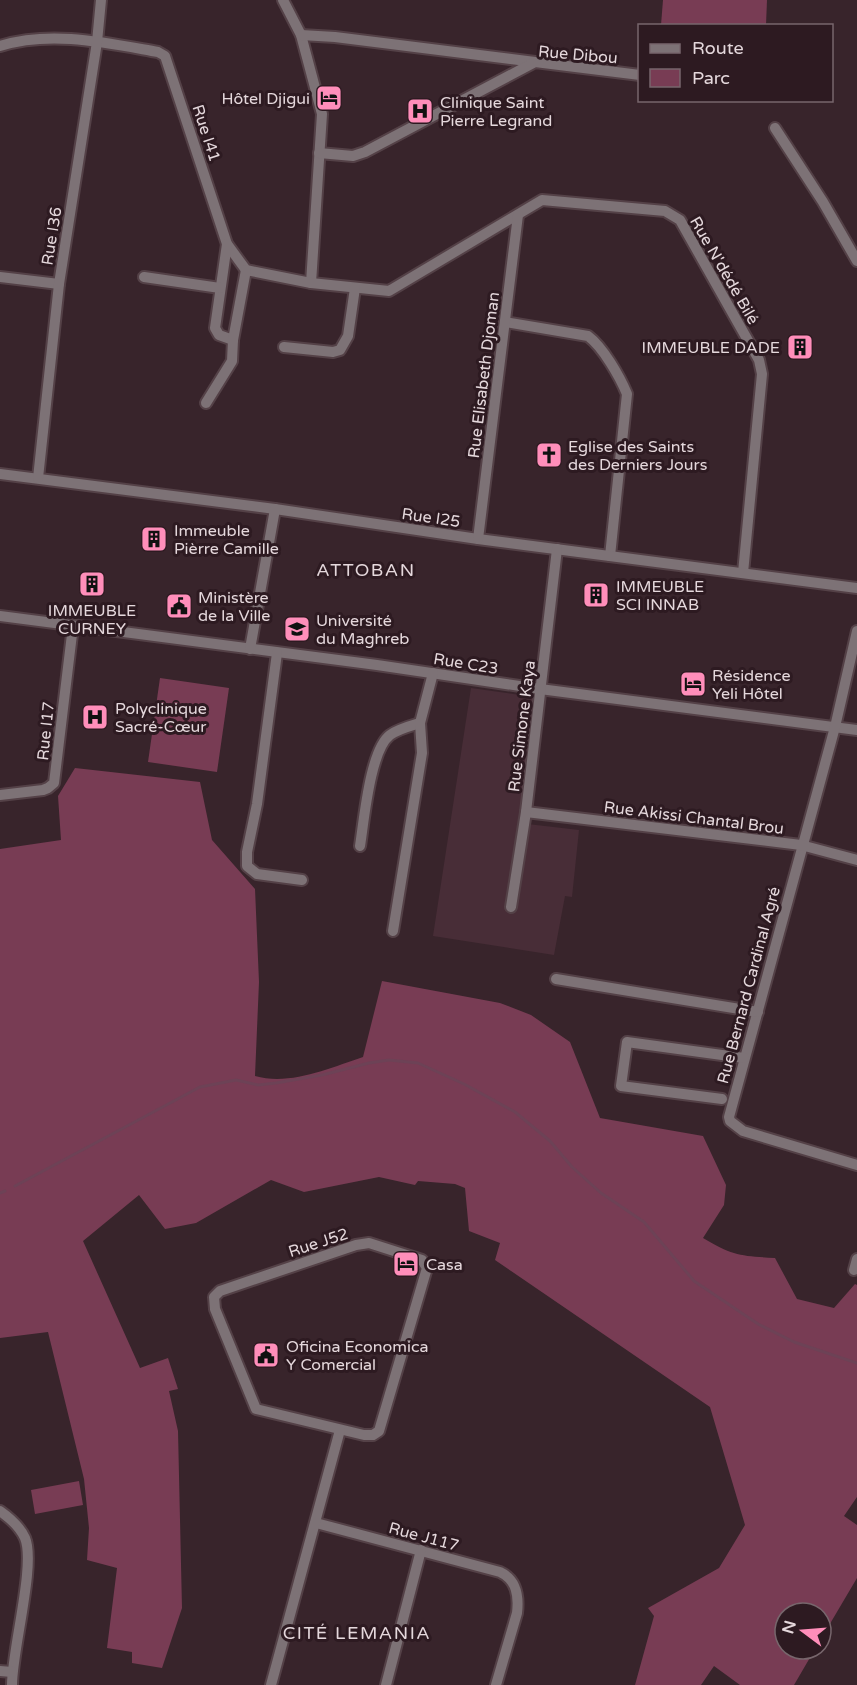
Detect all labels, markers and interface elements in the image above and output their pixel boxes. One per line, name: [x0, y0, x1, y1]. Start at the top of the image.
legend: [638, 24, 833, 102]
text: Route: [692, 37, 744, 59]
street label: Rue Dibou: [537, 42, 619, 68]
text: Parc: [692, 67, 730, 89]
hotel icon: Hôtel Djigui: [314, 83, 344, 113]
place label: Hôtel Djigui: [222, 89, 310, 109]
place label: Clinique Saint Pierre Legrand: [440, 93, 552, 131]
hospital icon: Clinique Saint Pierre Legrand: [405, 96, 435, 126]
street label: Rue I41: [187, 102, 225, 164]
street label: Rue I36: [37, 205, 66, 267]
street label: Rue N'dédé Bilé: [685, 213, 763, 328]
street label: Rue Elisabeth Djoman: [464, 291, 504, 459]
building icon: IMMEUBLE DADE: [785, 332, 815, 362]
place label: IMMEUBLE DADE: [642, 338, 780, 358]
place label: Eglise des Saints des Derniers Jours: [568, 437, 707, 475]
church icon: Eglise des Saints des Derniers Jours: [534, 440, 564, 470]
street label: Rue I25: [400, 504, 461, 532]
place label: Immeuble Pièrre Camille: [174, 521, 279, 559]
building icon: Immeuble Pièrre Camille: [139, 524, 169, 554]
district label: ATTOBAN: [316, 559, 416, 581]
building icon: IMMEUBLE CURNEY: [77, 569, 107, 599]
place label: IMMEUBLE SCI INNAB: [616, 577, 704, 615]
building icon: IMMEUBLE SCI INNAB: [581, 580, 611, 610]
place label: Ministère de la Ville: [198, 588, 270, 626]
public building icon: Ministère de la Ville: [164, 591, 194, 621]
place label: IMMEUBLE CURNEY: [48, 601, 136, 639]
place label: Université du Maghreb: [316, 611, 409, 649]
school or university icon: Université du Maghreb: [282, 614, 312, 644]
street label: Rue C23: [432, 649, 500, 679]
street label: Rue Simone Kaya: [504, 659, 540, 793]
place label: Résidence Yeli Hôtel: [712, 666, 791, 704]
hotel icon: Résidence Yeli Hôtel: [678, 669, 708, 699]
place label: Polyclinique Sacré-Cœur: [115, 699, 207, 737]
street label: Rue I17: [33, 701, 59, 761]
hospital icon: Polyclinique Sacré-Cœur: [80, 702, 110, 732]
street label: Rue Akissi Chantal Brou: [603, 797, 785, 839]
street label: Rue Bernard Cardinal Agré: [713, 885, 785, 1086]
street label: Rue J52: [286, 1224, 351, 1262]
hotel icon: Casa: [391, 1249, 421, 1279]
place label: Casa: [426, 1255, 463, 1275]
place label: Oficina Economica Y Comercial: [286, 1337, 428, 1375]
public building icon: Oficina Economica Y Comercial: [251, 1340, 281, 1370]
street label: Rue J117: [386, 1518, 461, 1556]
north arrow: [773, 1601, 833, 1661]
text: N: [778, 1618, 801, 1636]
district label: CITÉ LEMANIA: [283, 1622, 431, 1644]

